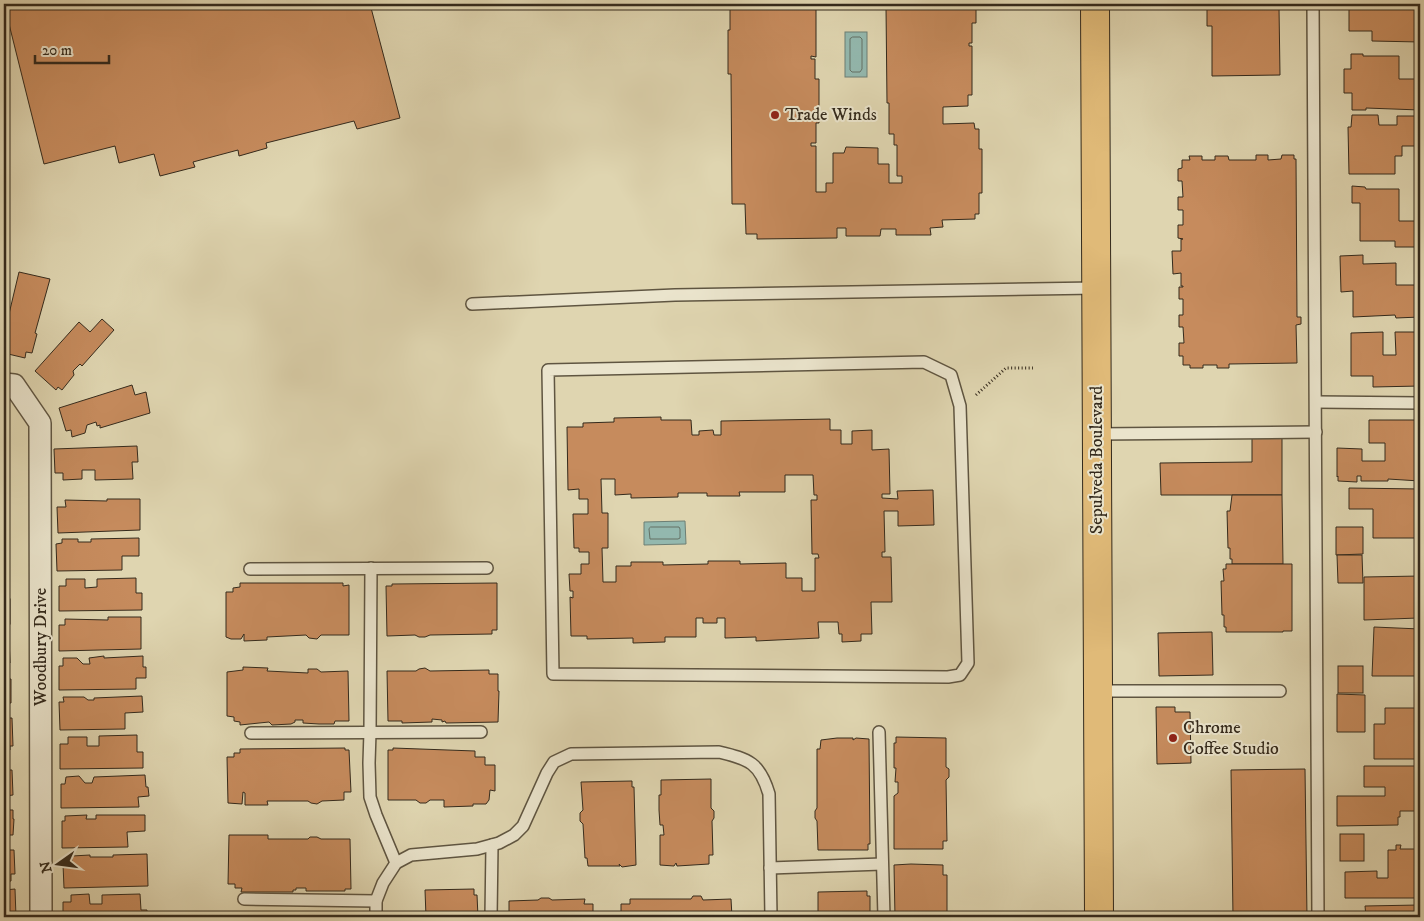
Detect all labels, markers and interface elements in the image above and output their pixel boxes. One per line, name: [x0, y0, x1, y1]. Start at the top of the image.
scale bar: [35, 32, 109, 64]
text: 20 m: [42, 41, 72, 60]
place label: Trade Winds: [785, 104, 877, 126]
marker: Trade Winds: [769, 109, 781, 121]
street label: Sepulveda Boulevard: [1086, 386, 1108, 534]
street label: Woodbury Drive: [30, 588, 52, 707]
place label: Chrome Coffee Studio: [1183, 717, 1279, 760]
marker: Chrome Coffee Studio: [1167, 732, 1179, 744]
north arrow: [32, 838, 82, 888]
text: N: [36, 859, 56, 875]

